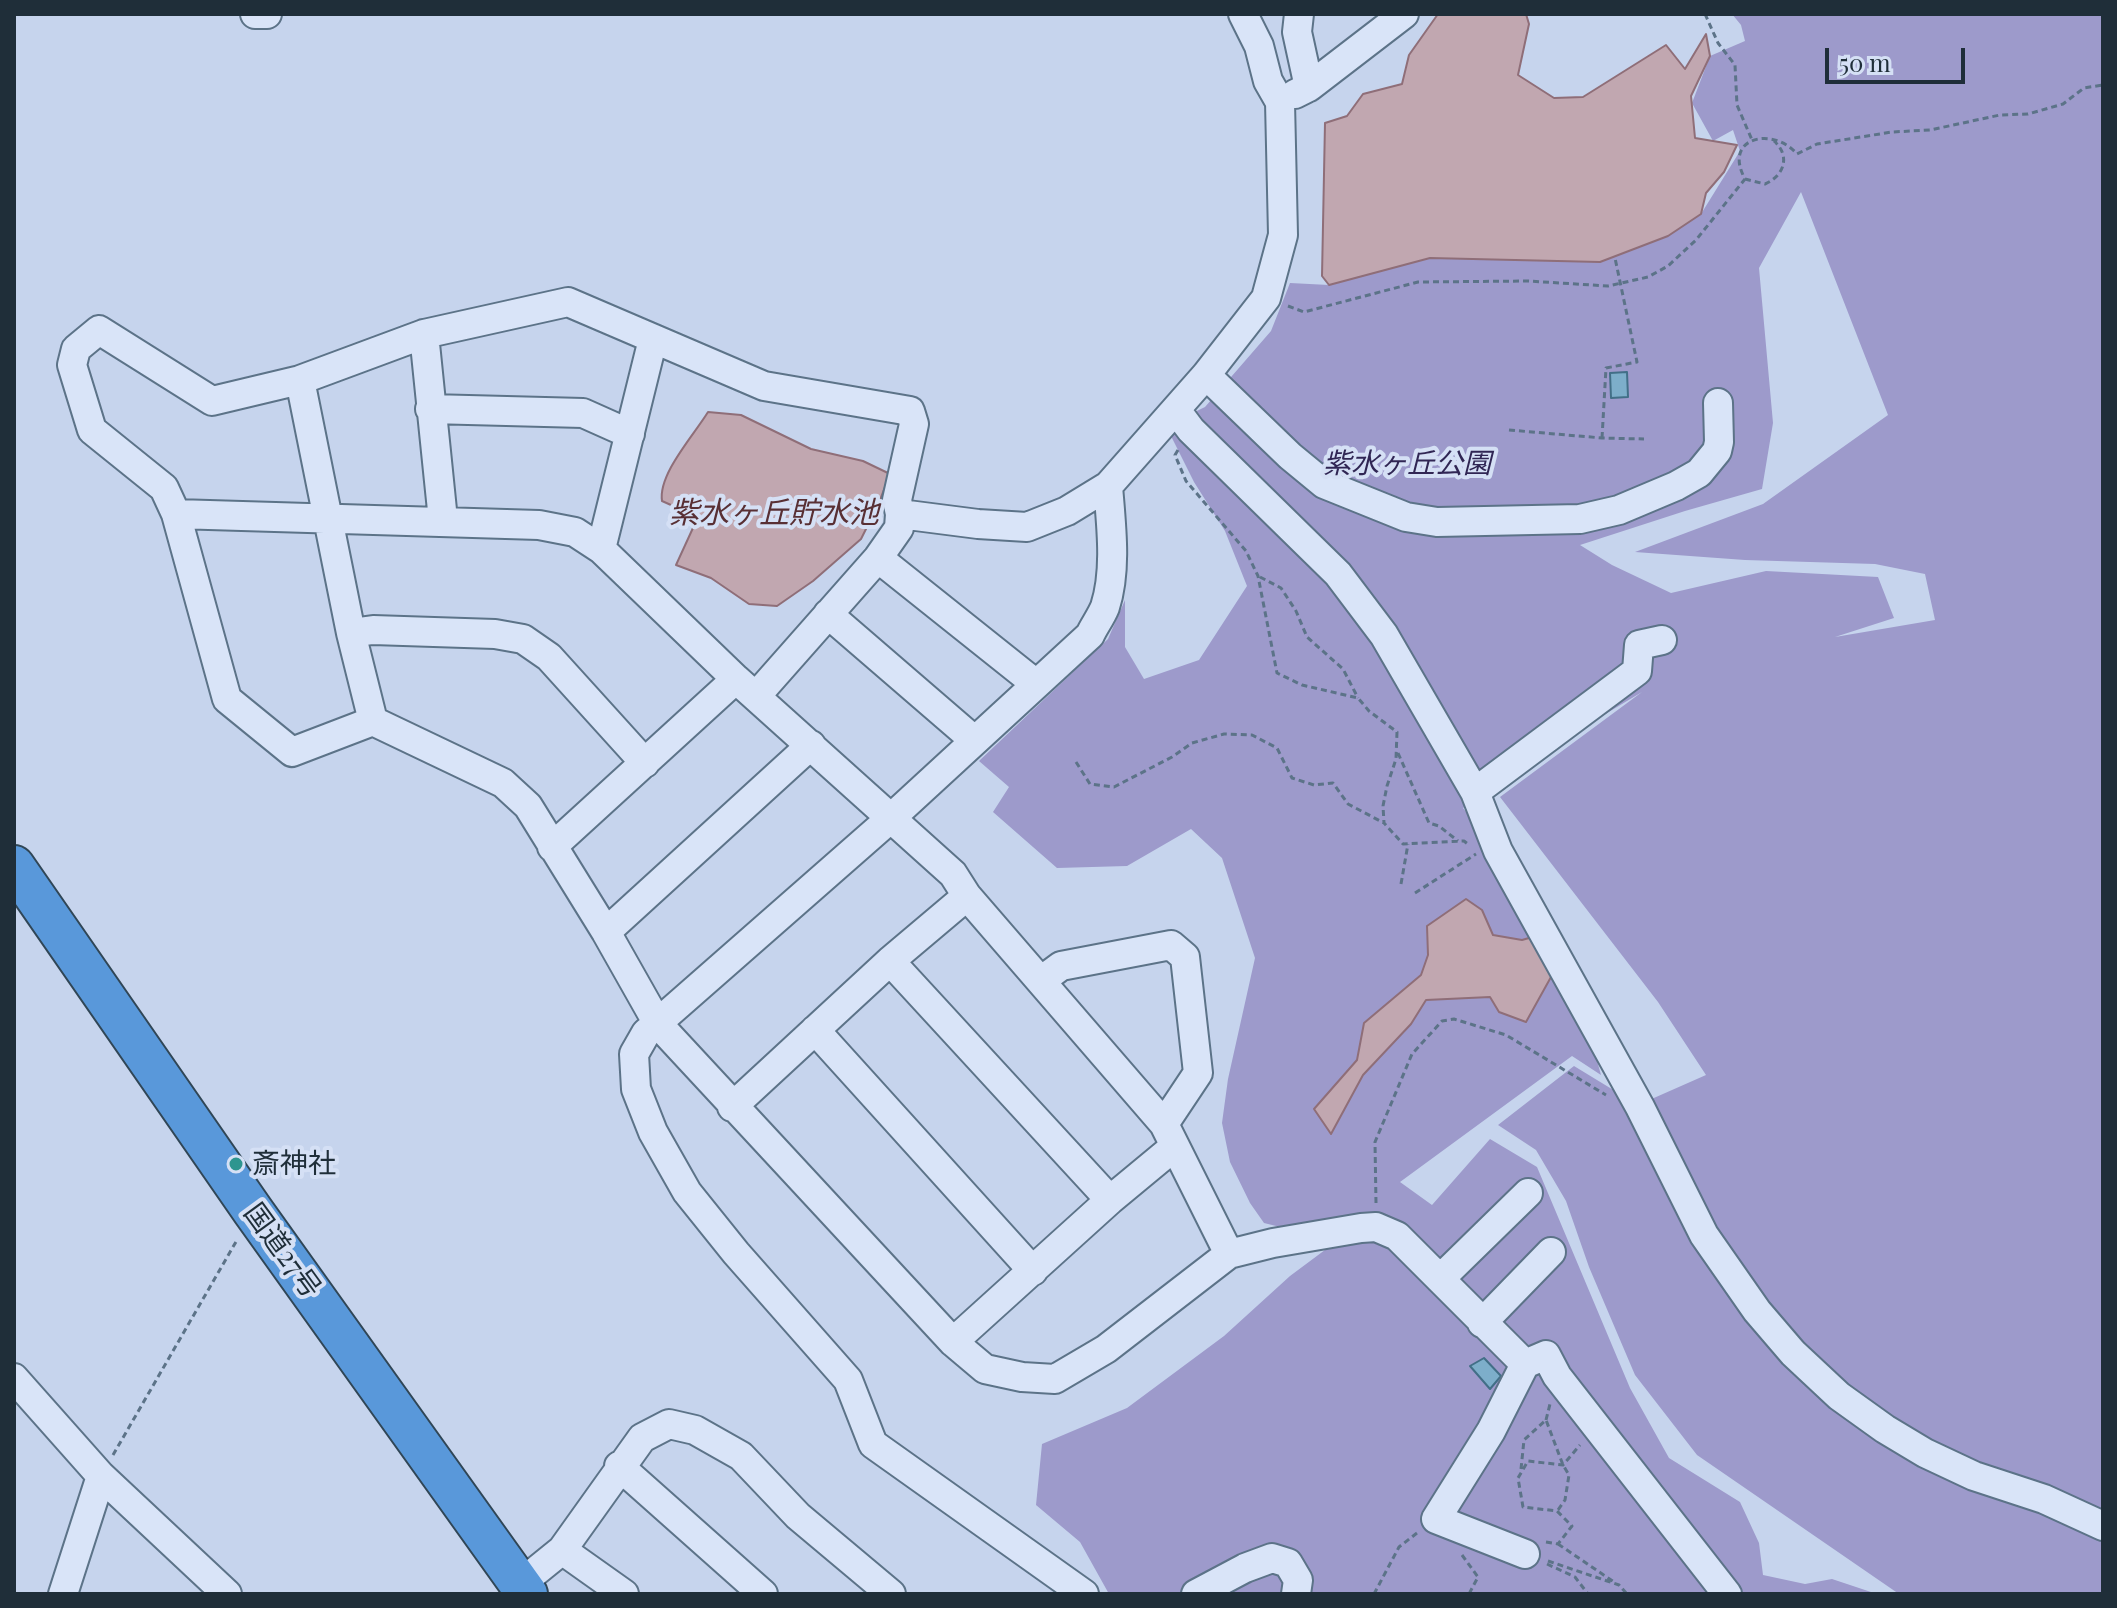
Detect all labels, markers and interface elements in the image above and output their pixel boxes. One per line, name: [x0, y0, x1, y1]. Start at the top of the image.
scale bar: [1829, 32, 1969, 82]
text: 50 m: [1839, 46, 1891, 78]
park label: 紫水ヶ丘公園: [1323, 447, 1491, 481]
water label: 紫水ヶ丘貯水池: [669, 496, 879, 532]
place label: 斎神社: [252, 1147, 336, 1181]
marker: 斎神社: [227, 1155, 245, 1173]
street label: 国道27号: [236, 1197, 328, 1305]

